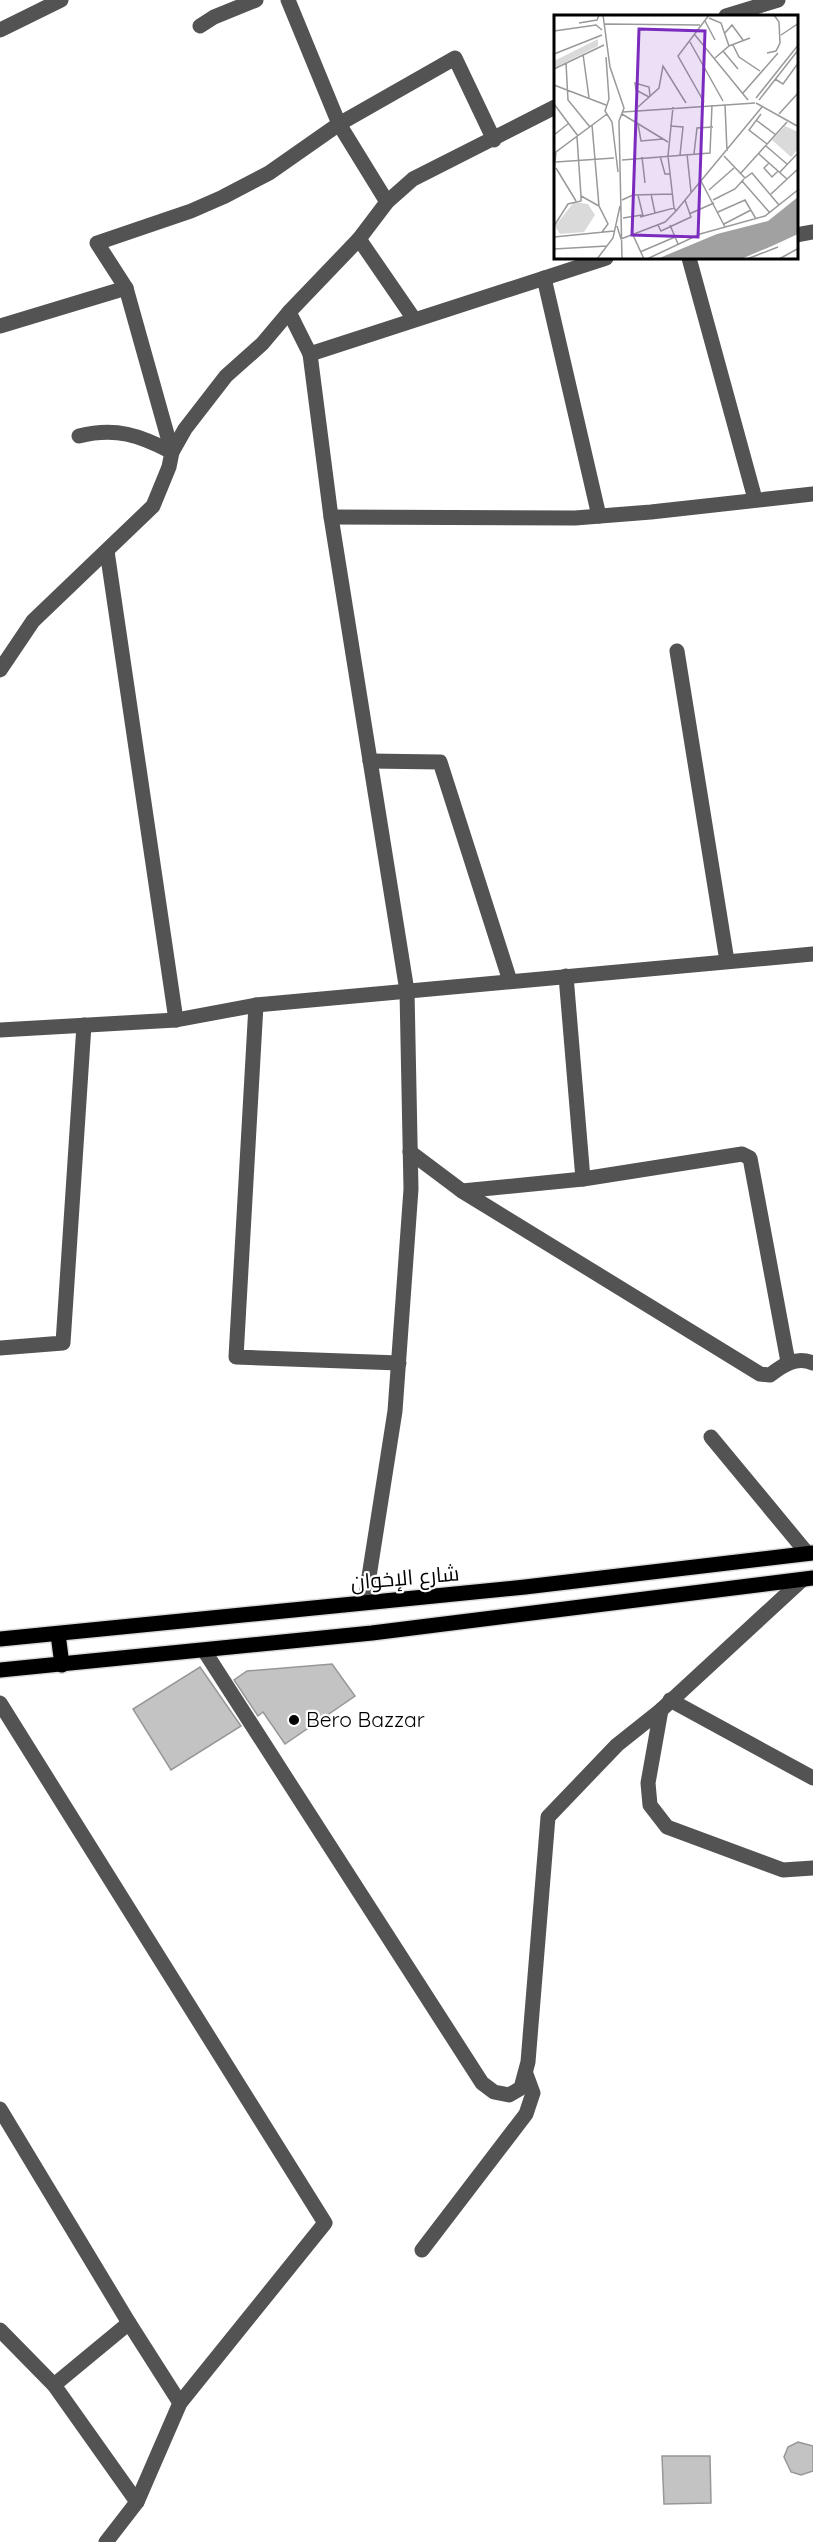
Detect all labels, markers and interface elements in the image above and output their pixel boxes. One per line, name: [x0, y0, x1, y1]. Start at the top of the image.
inset map: [554, 15, 798, 260]
street label: شارع الإخوان: [349, 1559, 461, 1597]
place label: Bero Bazzar: [306, 1706, 425, 1732]
marker: Bero Bazzar: [287, 1713, 301, 1727]

